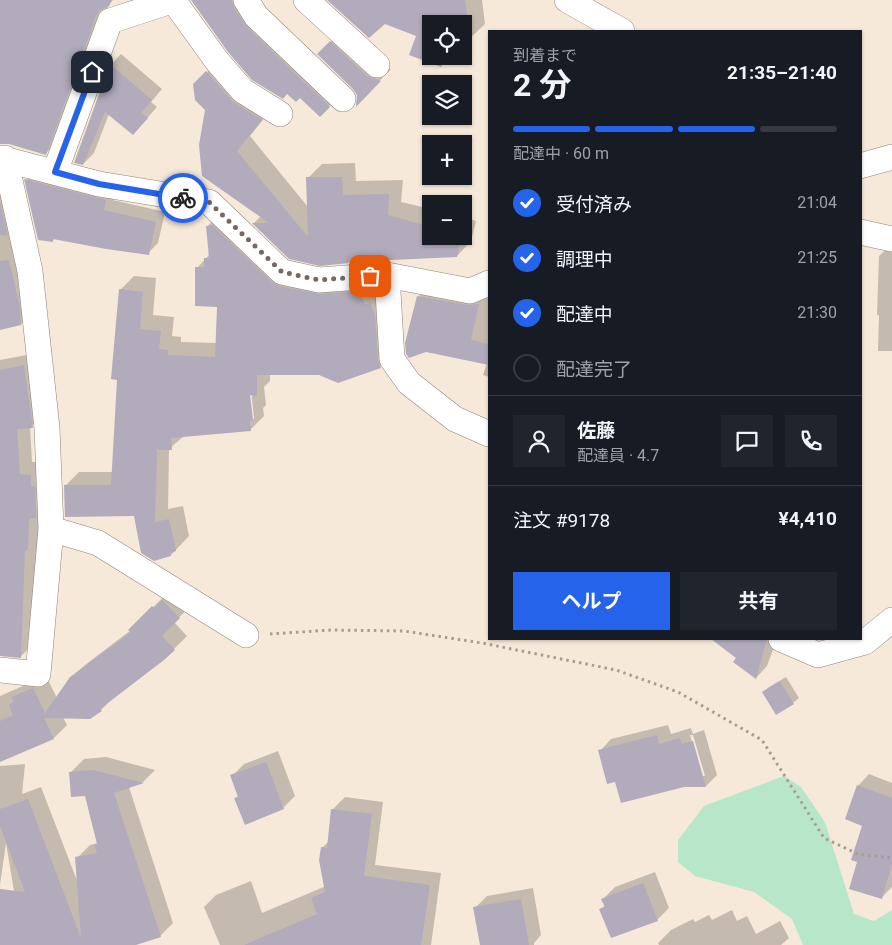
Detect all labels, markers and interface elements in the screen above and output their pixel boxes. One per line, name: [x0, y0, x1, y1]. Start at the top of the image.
map controls: [422, 15, 472, 245]
button: locate: [422, 15, 472, 65]
text: 到着まで: [513, 46, 577, 65]
pin: [71, 51, 113, 93]
icon: home: [78, 58, 106, 86]
text: 21:35–21:40: [727, 61, 837, 84]
text: 2 分: [513, 66, 571, 104]
button: layers: [422, 75, 472, 125]
button: +: [422, 135, 472, 185]
text: 配達中 · 60 m: [513, 144, 609, 163]
courier: [158, 173, 208, 223]
icon: bike: [169, 184, 197, 212]
icon: check: [513, 189, 541, 217]
text: 受付済み: [556, 193, 632, 216]
text: 21:04: [797, 193, 837, 212]
button: −: [422, 195, 472, 245]
icon: check: [513, 244, 541, 272]
text: 調理中: [556, 248, 613, 271]
text: 21:25: [797, 248, 837, 267]
pin: [349, 255, 391, 297]
icon: bag: [356, 262, 384, 290]
icon: check: [513, 299, 541, 327]
text: 配達中: [556, 303, 613, 326]
text: 21:30: [797, 303, 837, 322]
text: 配達完了: [556, 358, 632, 381]
button: person: [513, 415, 565, 467]
button: chat: [721, 415, 773, 467]
button: phone: [785, 415, 837, 467]
text: 佐藤: [577, 419, 615, 442]
text: 配達員 · 4.7: [577, 446, 659, 465]
text: ¥4,410: [779, 507, 837, 530]
text: 注文 #9178: [513, 509, 610, 532]
button: ヘルプ: [513, 572, 670, 630]
button: 共有: [680, 572, 837, 630]

